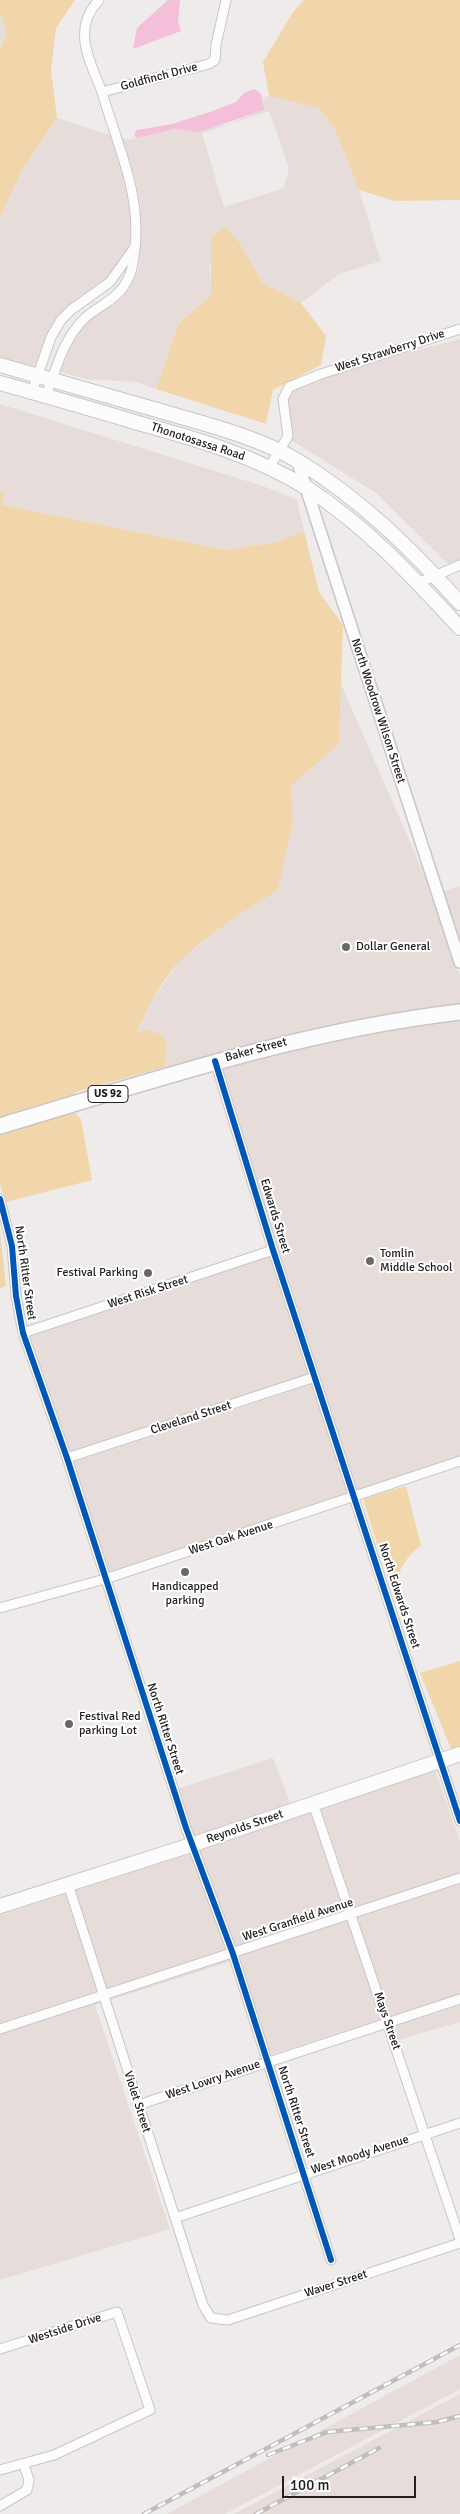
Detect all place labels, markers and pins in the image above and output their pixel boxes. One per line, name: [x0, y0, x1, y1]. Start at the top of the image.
place label: Dollar General: [356, 940, 430, 954]
marker: Dollar General: [340, 941, 352, 953]
place label: Tomlin Middle School: [380, 1247, 453, 1275]
marker: Tomlin Middle School: [364, 1255, 376, 1267]
place label: Festival Parking: [57, 1266, 138, 1280]
marker: Festival Parking: [142, 1267, 154, 1279]
marker: Handicapped parking: [179, 1566, 191, 1578]
place label: Handicapped parking: [151, 1580, 219, 1608]
place label: Festival Red parking Lot: [79, 1710, 141, 1738]
marker: Festival Red parking Lot: [63, 1718, 75, 1730]

